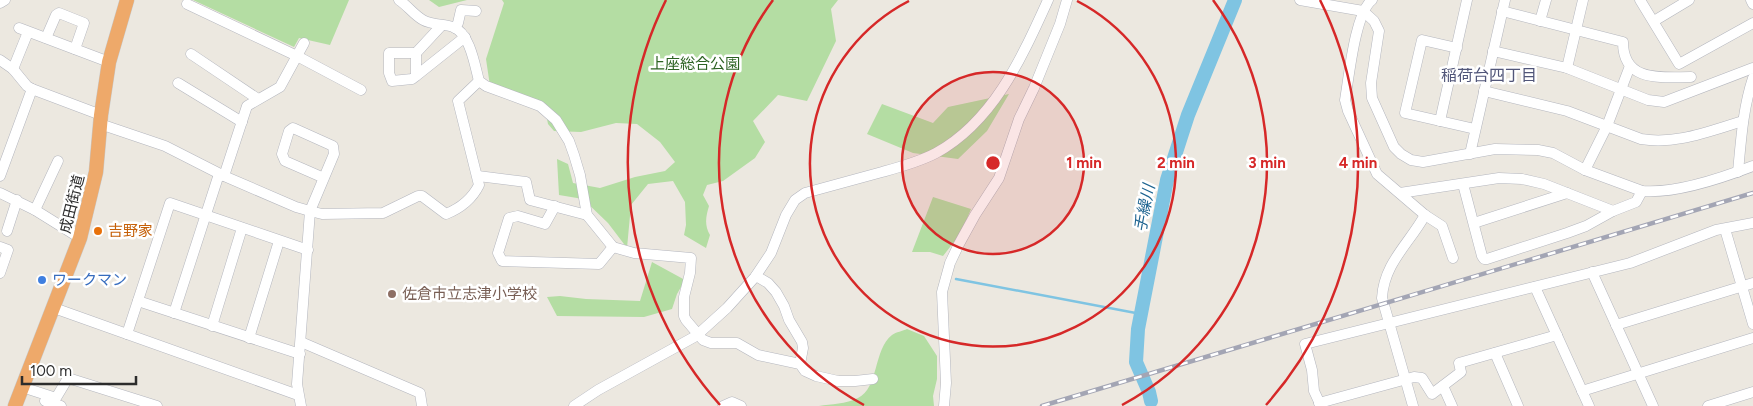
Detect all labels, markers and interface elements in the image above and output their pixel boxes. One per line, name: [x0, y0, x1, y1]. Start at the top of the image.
park label: 上座総合公園: [650, 55, 740, 73]
district label: 稲荷台四丁目: [1441, 66, 1537, 85]
centre of rings: [984, 154, 1002, 172]
text: 1 min: [1066, 154, 1102, 172]
text: 2 min: [1157, 154, 1195, 172]
text: 3 min: [1248, 154, 1286, 172]
text: 4 min: [1339, 154, 1377, 172]
street label: 成田街道: [56, 173, 88, 235]
water label: 手繰川: [1131, 181, 1159, 233]
place label: 吉野家: [108, 222, 153, 240]
marker: 吉野家: [92, 225, 104, 237]
place label: ワークマン: [52, 271, 127, 289]
marker: ワークマン: [36, 274, 48, 286]
place label: 佐倉市立志津小学校: [402, 285, 537, 303]
marker: 佐倉市立志津小学校: [386, 288, 398, 300]
scale bar: [22, 354, 136, 386]
text: 100 m: [30, 362, 72, 380]

